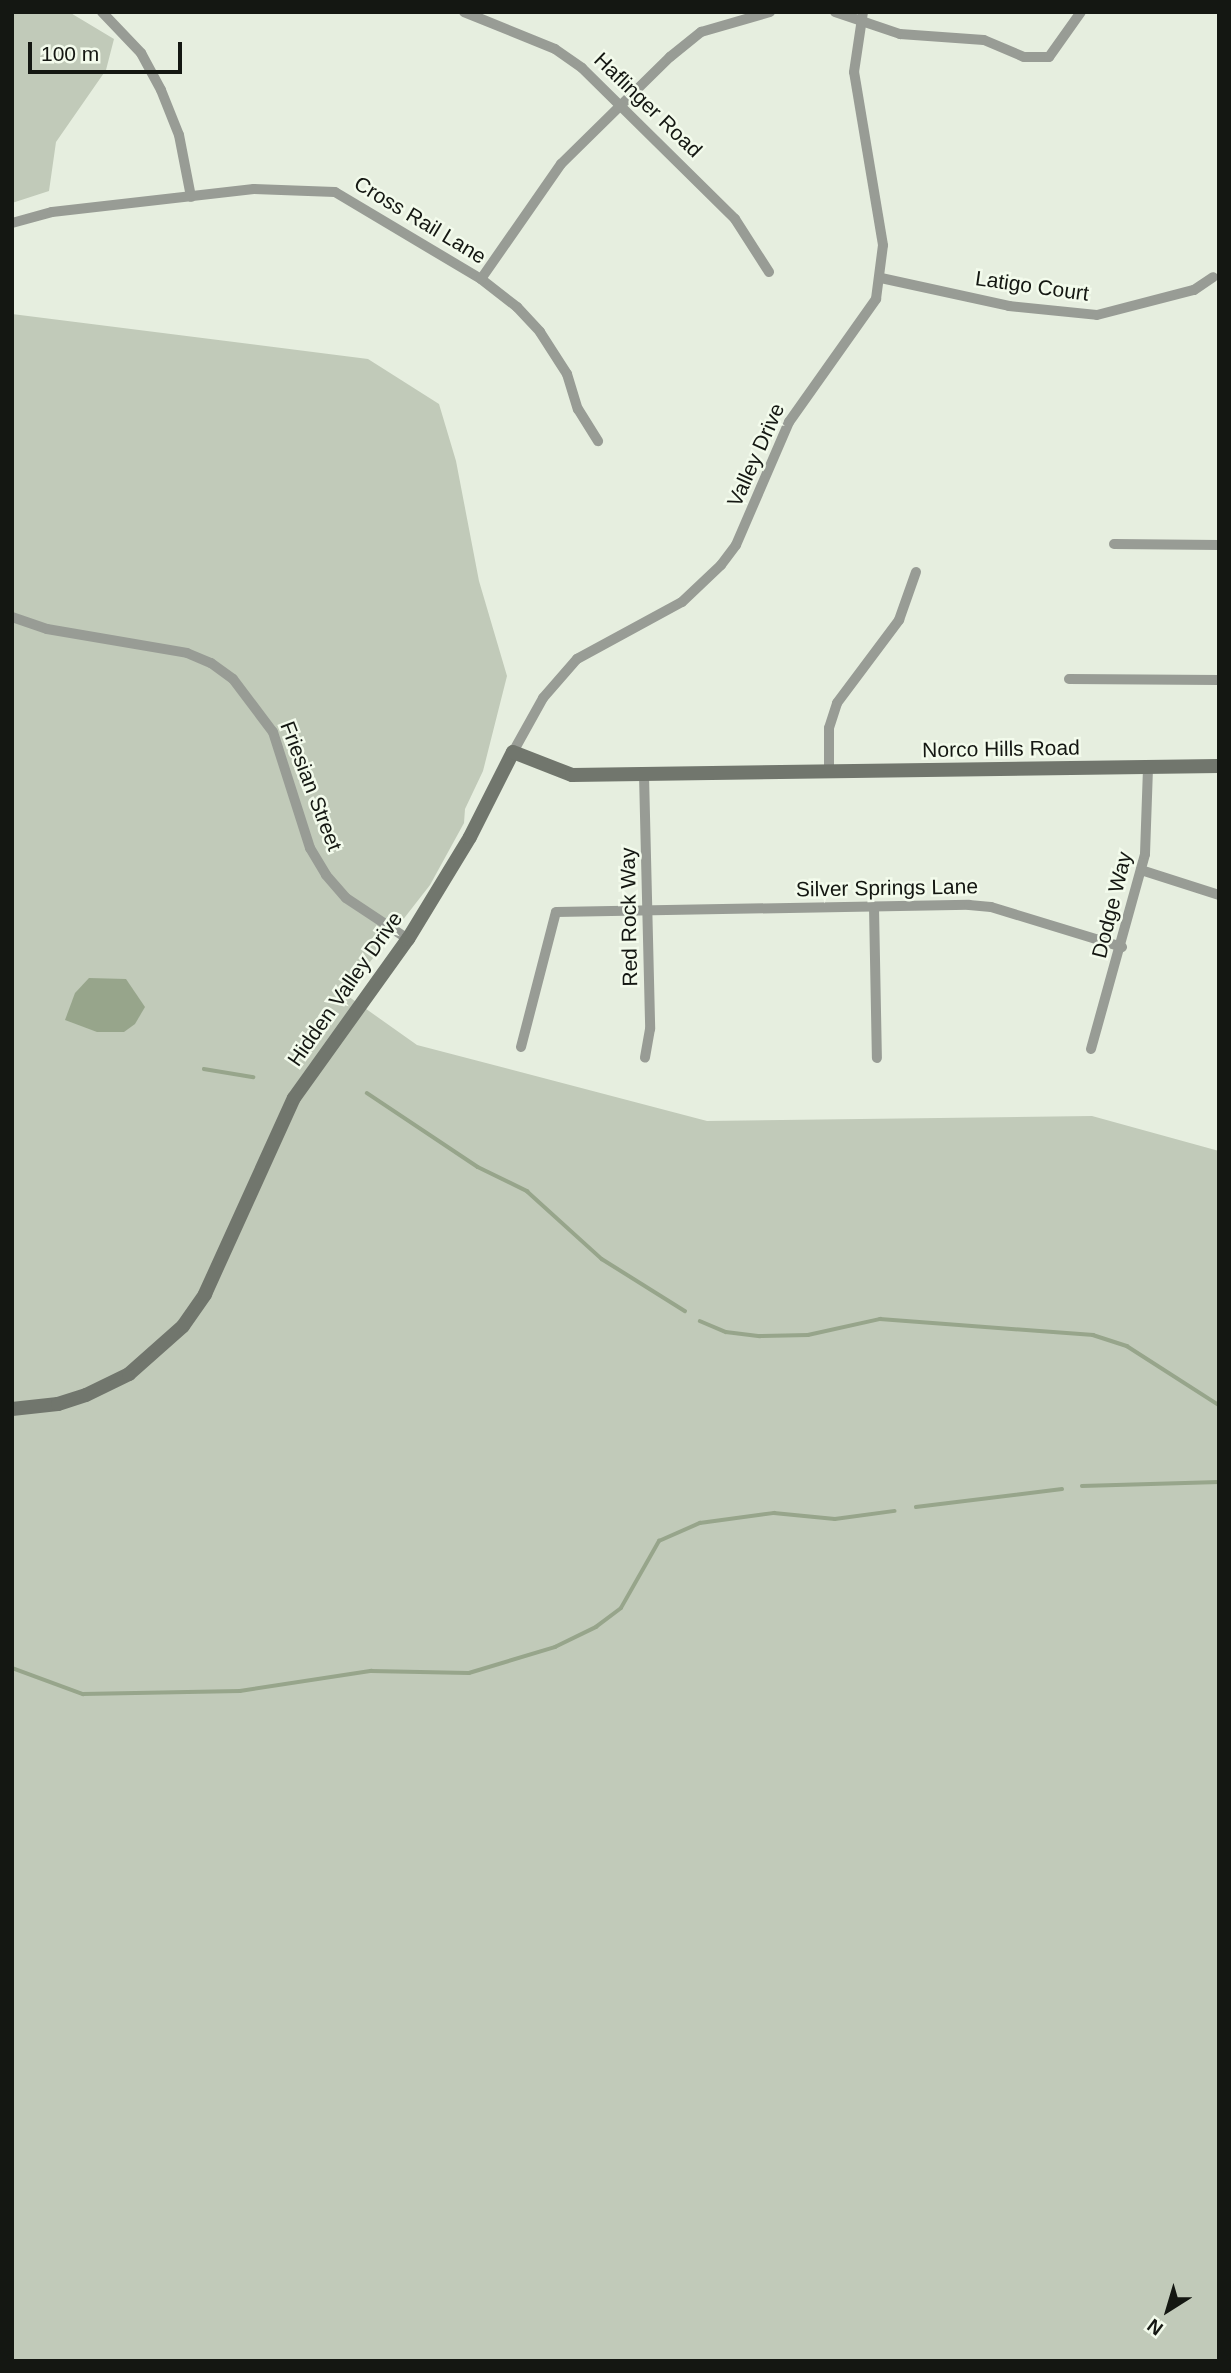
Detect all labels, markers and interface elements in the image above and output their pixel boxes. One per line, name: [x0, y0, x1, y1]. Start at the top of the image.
scale bar: [32, 28, 186, 72]
text: 100 m: [41, 42, 99, 65]
street label: Haflinger Road: [589, 47, 707, 163]
street label: Cross Rail Lane: [349, 171, 491, 269]
street label: Latigo Court: [974, 266, 1090, 306]
street label: Valley Drive: [722, 399, 790, 511]
street label: Friesian Street: [275, 718, 347, 854]
street label: Norco Hills Road: [922, 735, 1080, 763]
street label: Red Rock Way: [615, 847, 643, 987]
street label: Dodge Way: [1087, 849, 1137, 961]
street label: Silver Springs Lane: [796, 874, 978, 902]
street label: Hidden Valley Drive: [282, 907, 408, 1071]
north arrow: [1133, 2275, 1203, 2345]
text: N: [1143, 2315, 1167, 2340]

